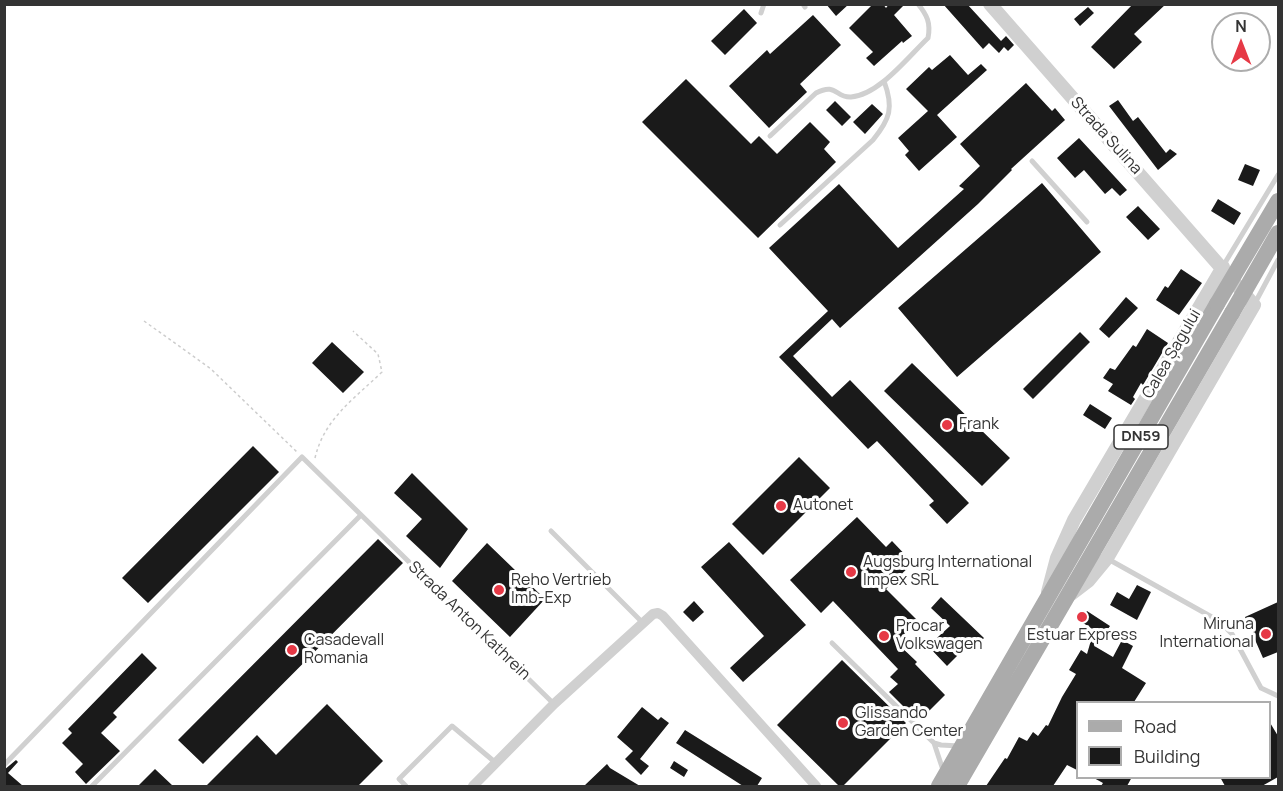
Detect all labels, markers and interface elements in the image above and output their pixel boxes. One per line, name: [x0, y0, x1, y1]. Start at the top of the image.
north arrow: [1211, 12, 1271, 72]
text: N: [1235, 15, 1247, 37]
street label: Strada Sulina: [1066, 93, 1146, 179]
street label: Calea Șagului: [1139, 306, 1205, 402]
place label: Frank: [959, 415, 999, 435]
marker: Frank: [940, 418, 954, 432]
road number: DN59: [1114, 425, 1168, 449]
place label: Autonet: [793, 496, 853, 516]
marker: Autonet: [774, 499, 788, 513]
place label: Augsburg International Impex SRL: [863, 553, 1032, 591]
street label: Strada Anton Kathrein: [404, 558, 534, 684]
marker: Augsburg International Impex SRL: [844, 565, 858, 579]
place label: Reho Vertrieb Imb-Exp: [511, 571, 611, 609]
marker: Reho Vertrieb Imb-Exp: [492, 583, 506, 597]
marker: Estuar Express: [1075, 610, 1089, 624]
place label: Miruna International: [1159, 615, 1254, 653]
place label: Procar Volkswagen: [896, 617, 983, 655]
place label: Estuar Express: [1027, 626, 1137, 646]
marker: Miruna International: [1259, 627, 1273, 641]
marker: Procar Volkswagen: [877, 629, 891, 643]
place label: Casadevall Romania: [304, 631, 384, 669]
marker: Casadevall Romania: [285, 643, 299, 657]
legend: [1076, 701, 1271, 779]
place label: Glissando Garden Center: [855, 704, 963, 742]
text: Road: [1134, 714, 1177, 738]
marker: Glissando Garden Center: [836, 716, 850, 730]
text: Building: [1134, 744, 1200, 768]

